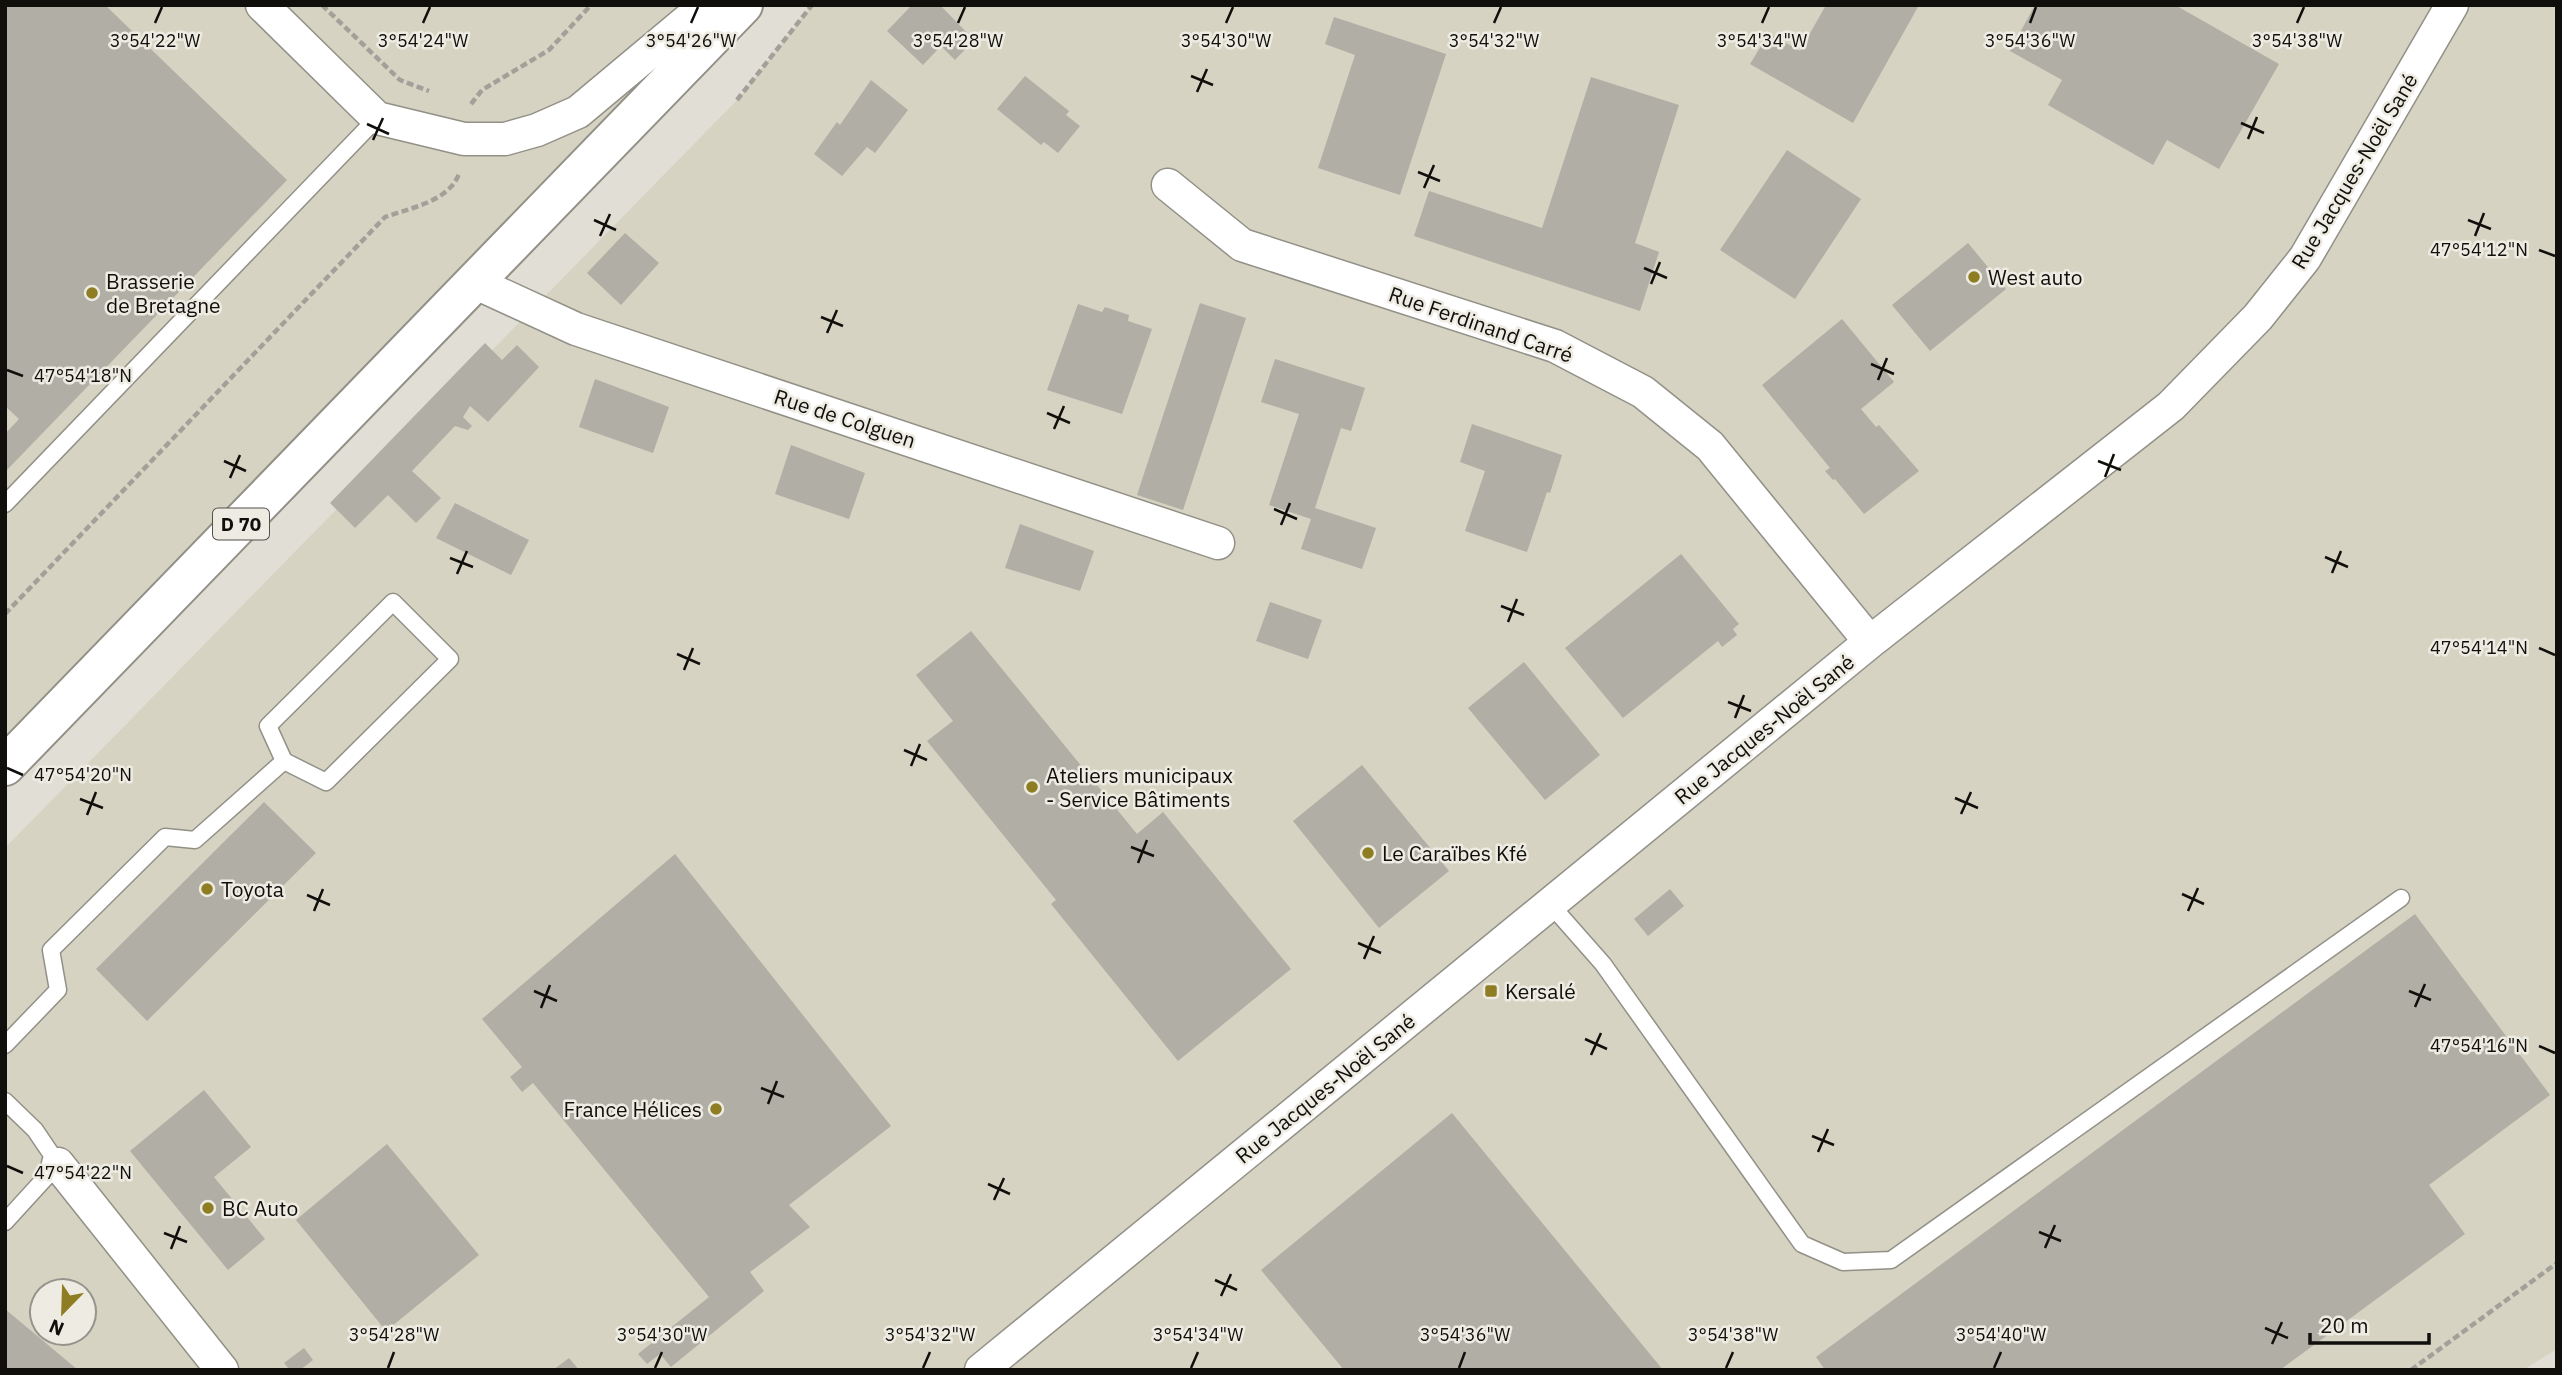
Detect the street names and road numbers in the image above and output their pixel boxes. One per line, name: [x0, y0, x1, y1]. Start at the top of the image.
street label: Rue Jacques-Noël Sané: [2284, 68, 2424, 274]
street label: Rue Ferdinand Carré: [1385, 279, 1577, 369]
street label: Rue de Colguen: [771, 382, 919, 454]
road number: D 70: [213, 509, 269, 540]
street label: Rue Jacques-Noël Sané: [1668, 648, 1860, 810]
street label: Rue Jacques-Noël Sané: [1229, 1007, 1421, 1169]

